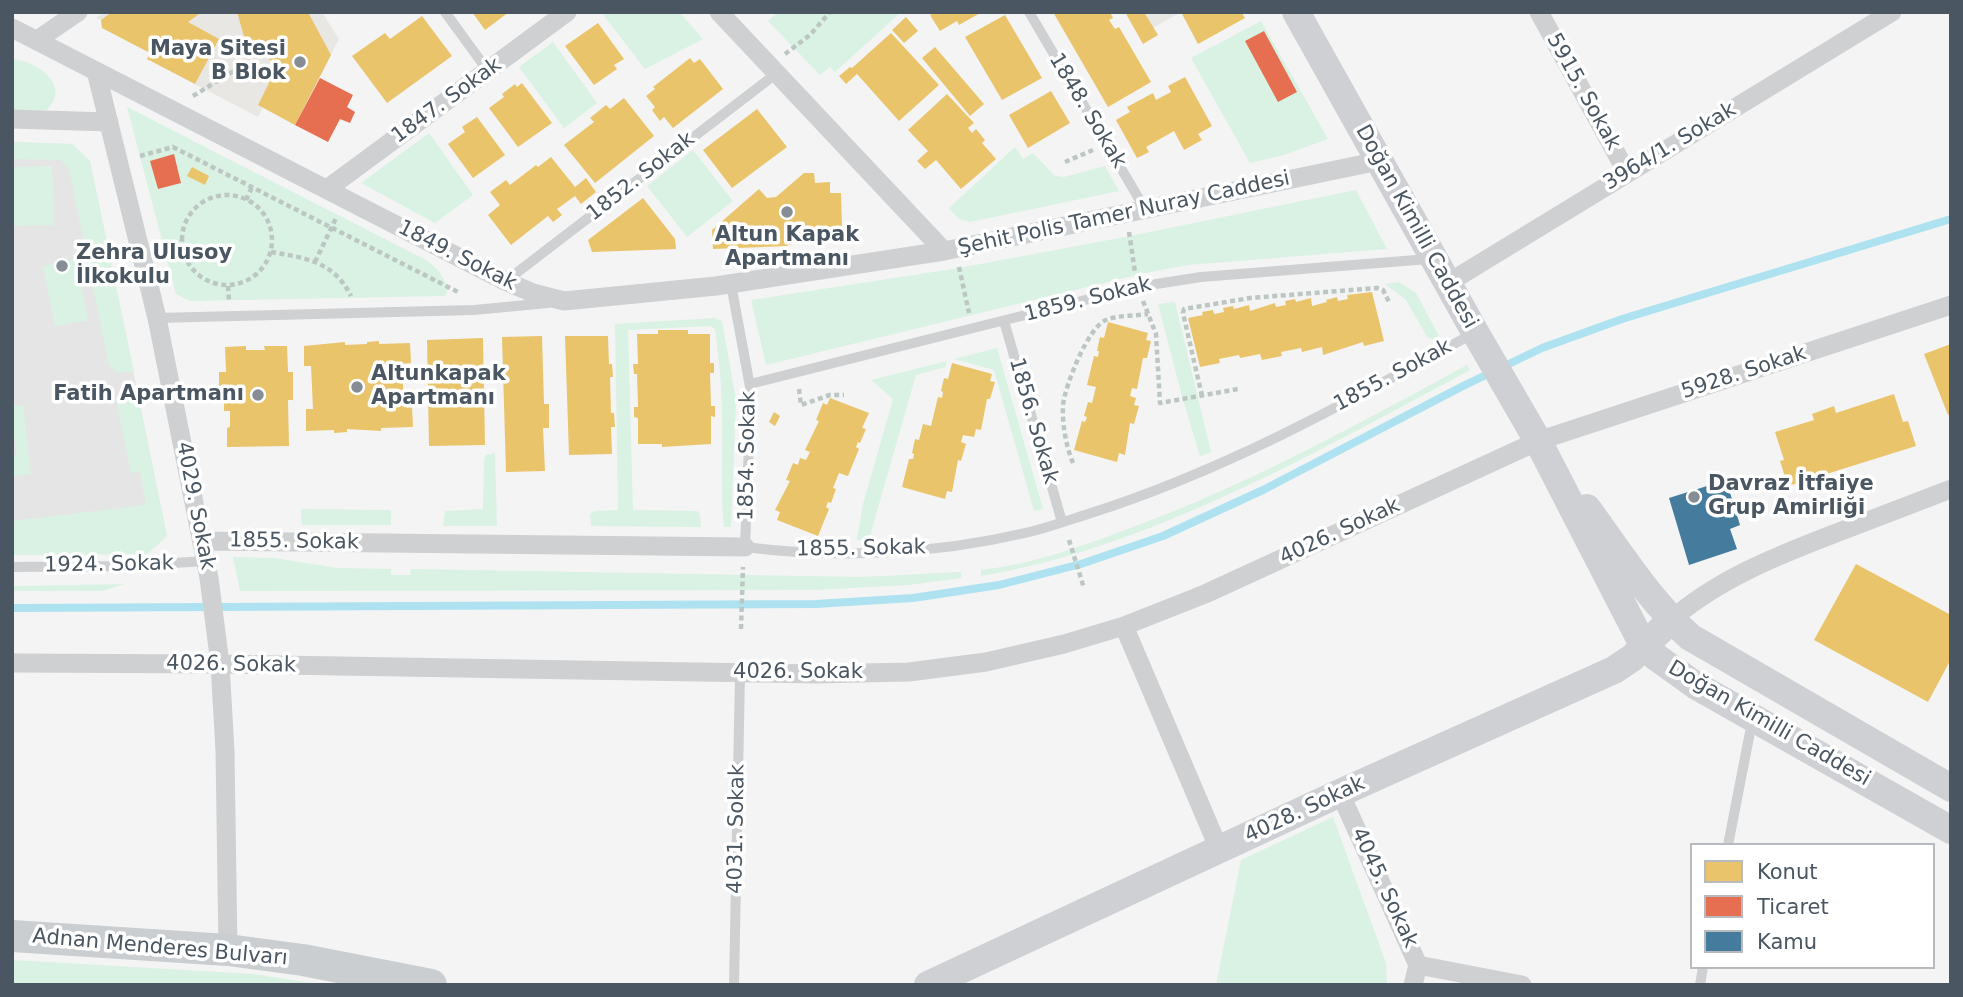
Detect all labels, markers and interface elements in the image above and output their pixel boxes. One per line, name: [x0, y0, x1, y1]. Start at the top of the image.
street label: 5915. Sokak: [1541, 29, 1625, 155]
place label: Maya Sitesi B Blok: [150, 37, 286, 87]
street label: 1848. Sokak: [1043, 49, 1131, 173]
street label: 1847. Sokak: [387, 53, 507, 149]
marker: Maya Sitesi B Blok: [292, 54, 308, 70]
street label: 3964/1. Sokak: [1599, 98, 1741, 196]
street label: Doğan Kimilli Caddesi: [1349, 121, 1483, 333]
street label: 1852. Sokak: [582, 127, 700, 227]
street label: Şehit Polis Tamer Nuray Caddesi: [956, 166, 1292, 262]
marker: Altun Kapak Apartmanı: [779, 204, 795, 220]
street label: 1849. Sokak: [393, 215, 521, 297]
place label: Altun Kapak Apartmanı: [715, 223, 859, 273]
place label: Zehra Ulusoy İlkokulu: [76, 241, 232, 291]
marker: Zehra Ulusoy İlkokulu: [54, 258, 70, 274]
street label: 1859. Sokak: [1022, 272, 1154, 328]
street label: 1855. Sokak: [1330, 334, 1456, 418]
street label: 5928. Sokak: [1678, 341, 1810, 405]
street label: 1856. Sokak: [1003, 355, 1063, 487]
place label: Altunkapak Apartmanı: [371, 362, 506, 412]
marker: Altunkapak Apartmanı: [349, 379, 365, 395]
place label: Fatih Apartmanı: [53, 382, 244, 408]
marker: Fatih Apartmanı: [250, 387, 266, 403]
street label: 1854. Sokak: [734, 391, 762, 521]
street label: 4029. Sokak: [170, 440, 220, 572]
place label: Davraz İtfaiye Grup Amirliği: [1708, 472, 1874, 522]
marker: Davraz İtfaiye Grup Amirliği: [1686, 489, 1702, 505]
street label: 4026. Sokak: [1276, 493, 1404, 571]
street label: 1855. Sokak: [229, 528, 359, 556]
street label: 1855. Sokak: [796, 535, 926, 563]
street label: 1924. Sokak: [44, 551, 174, 579]
street label: 4026. Sokak: [166, 651, 296, 679]
street label: Doğan Kimilli Caddesi: [1663, 656, 1875, 792]
street label: 4026. Sokak: [733, 660, 863, 686]
street label: 4031. Sokak: [723, 764, 751, 894]
street label: 4028. Sokak: [1241, 771, 1369, 849]
street label: 4045. Sokak: [1345, 824, 1423, 952]
legend: [1690, 843, 1935, 969]
text: Konut: [1757, 860, 1817, 884]
text: Ticaret: [1757, 895, 1829, 919]
street label: Adnan Menderes Bulvarı: [31, 924, 289, 972]
text: Kamu: [1757, 930, 1817, 954]

